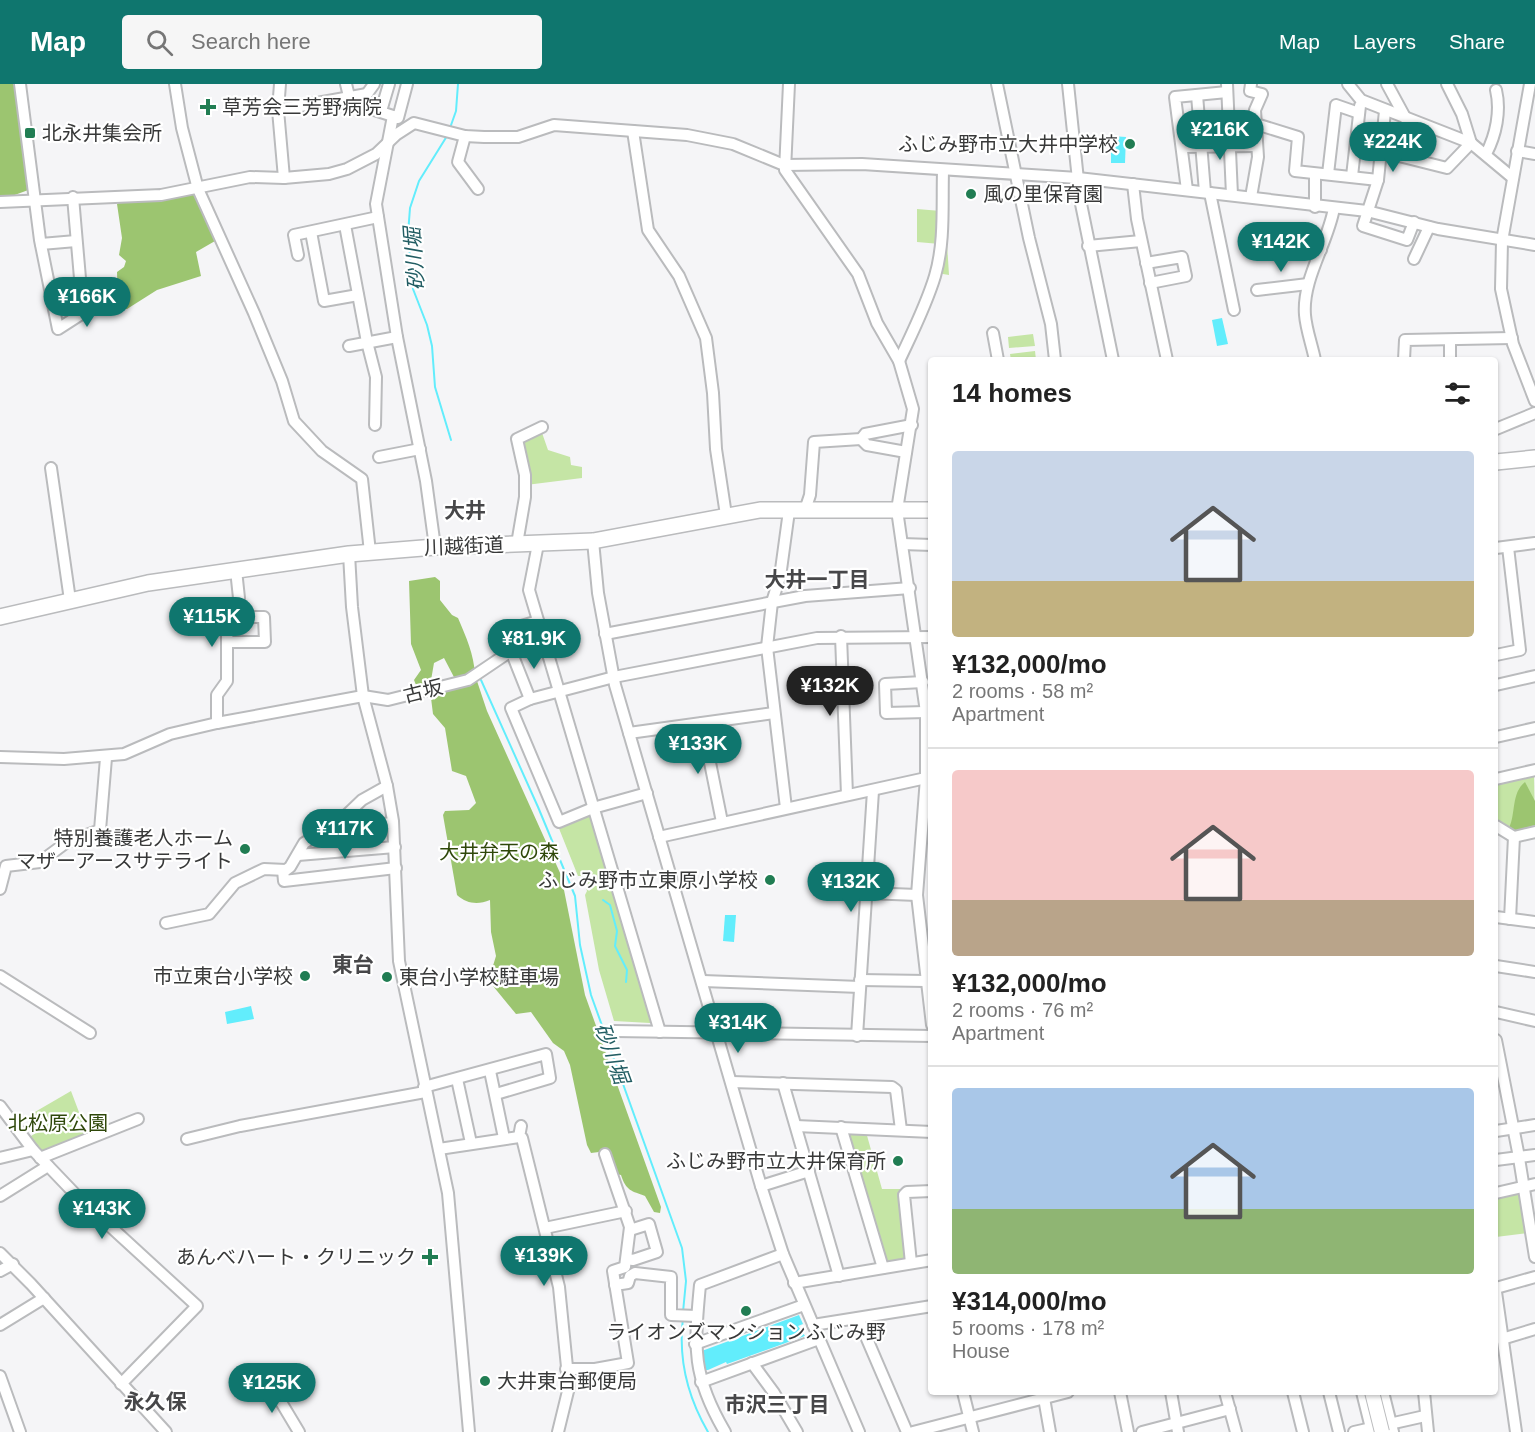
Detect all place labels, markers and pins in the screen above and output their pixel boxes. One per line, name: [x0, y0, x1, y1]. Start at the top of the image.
place label: 草芳会三芳野病院: [222, 96, 382, 118]
marker: 草芳会三芳野病院: [199, 98, 217, 116]
pin: ¥216K: [1178, 110, 1262, 161]
place label: 北永井集会所: [42, 122, 162, 144]
pin: ¥224K: [1351, 122, 1435, 173]
marker: 北永井集会所: [23, 126, 37, 140]
place label: ふじみ野市立大井中学校: [898, 133, 1118, 155]
marker: ふじみ野市立大井中学校: [1123, 137, 1137, 151]
place label: 風の里保育園: [983, 183, 1103, 205]
marker: 風の里保育園: [964, 187, 978, 201]
pin: ¥142K: [1239, 222, 1323, 273]
pin: ¥166K: [45, 277, 129, 328]
pin: ¥115K: [170, 597, 254, 648]
pin: ¥81.9K: [485, 619, 583, 670]
pin: ¥132K: [788, 666, 872, 717]
pin: ¥133K: [656, 724, 740, 775]
pin: ¥117K: [303, 809, 387, 860]
place label: 特別養護老人ホーム マザーアースサテライト: [16, 827, 233, 872]
marker: 特別養護老人ホーム マザーアースサテライト: [238, 842, 252, 856]
pin: ¥132K: [809, 862, 893, 913]
place label: ふじみ野市立東原小学校: [538, 869, 758, 891]
marker: ふじみ野市立東原小学校: [763, 873, 777, 887]
place label: 市立東台小学校: [153, 965, 293, 987]
place label: 東台小学校駐車場: [399, 966, 559, 988]
marker: 市立東台小学校: [298, 969, 312, 983]
marker: 東台小学校駐車場: [380, 970, 394, 984]
pin: ¥314K: [696, 1003, 780, 1054]
place label: ふじみ野市立大井保育所: [666, 1150, 886, 1172]
marker: ふじみ野市立大井保育所: [891, 1154, 905, 1168]
pin: ¥143K: [60, 1189, 144, 1240]
pin: ¥139K: [502, 1236, 586, 1287]
place label: あんべハート・クリニック: [176, 1246, 416, 1268]
marker: あんべハート・クリニック: [421, 1248, 439, 1266]
marker: ライオンズマンションふじみ野: [739, 1304, 753, 1318]
place label: ライオンズマンションふじみ野: [606, 1321, 886, 1343]
pin: ¥125K: [230, 1363, 314, 1414]
place label: 大井東台郵便局: [497, 1370, 637, 1392]
marker: 大井東台郵便局: [478, 1374, 492, 1388]

